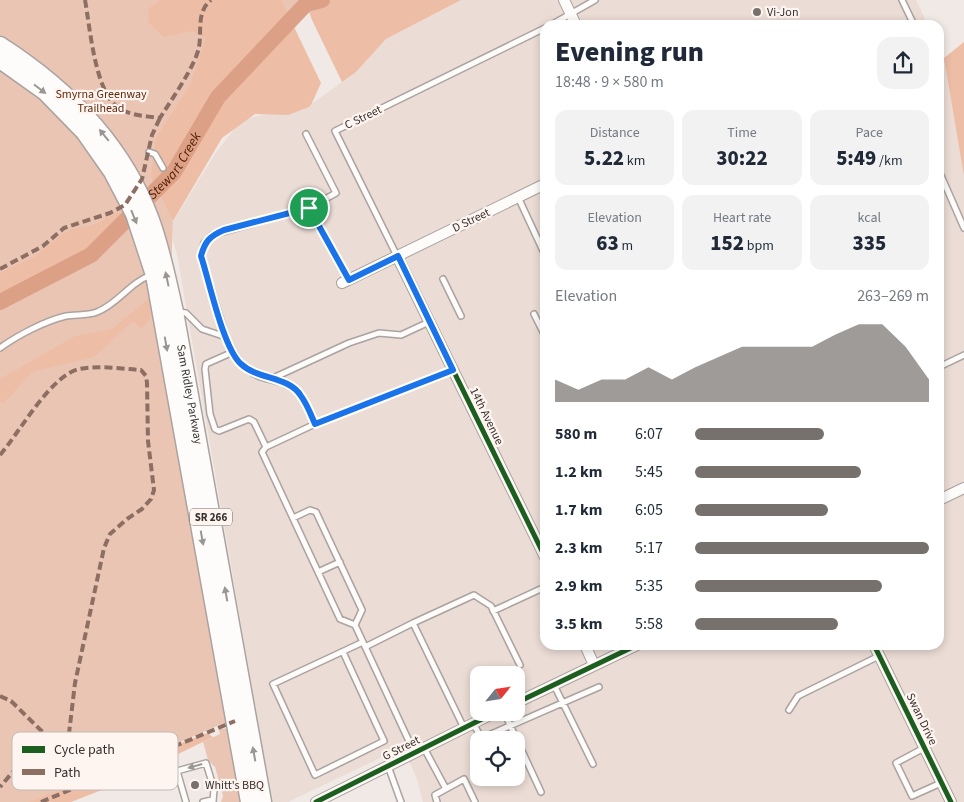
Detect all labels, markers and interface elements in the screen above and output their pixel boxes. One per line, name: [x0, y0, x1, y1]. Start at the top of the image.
place label: Vi-Jon: [767, 4, 798, 21]
marker: Vi-Jon: [751, 6, 763, 18]
text: Evening run: [555, 32, 704, 72]
button: share: [877, 37, 929, 89]
text: 18:48 · 9 × 580 m: [555, 71, 664, 93]
one-way arrow: [33, 83, 46, 94]
park label: Smyrna Greenway Trailhead: [55, 86, 147, 117]
street label: C Street: [342, 101, 385, 134]
text: Distance: [590, 123, 640, 143]
text: Time: [727, 123, 757, 143]
text: Pace: [856, 123, 883, 143]
water label: Stewart Creek: [143, 128, 207, 204]
one-way arrow: [98, 129, 109, 142]
text: 5.22: [584, 143, 624, 173]
text: 30:22: [716, 143, 768, 173]
text: 5:49: [836, 143, 876, 173]
text: km: [624, 151, 645, 171]
text: /km: [876, 151, 903, 171]
pin: [288, 187, 330, 229]
icon: arrive: [295, 194, 323, 222]
street label: D Street: [450, 204, 493, 237]
text: Elevation: [587, 208, 642, 228]
text: Heart rate: [713, 208, 771, 228]
text: kcal: [858, 208, 881, 228]
one-way arrow: [131, 209, 138, 224]
text: 63: [596, 228, 619, 258]
text: 152: [710, 228, 744, 258]
text: 335: [853, 228, 886, 258]
text: m: [619, 236, 633, 256]
text: bpm: [744, 236, 774, 256]
one-way arrow: [163, 271, 171, 287]
text: Elevation: [555, 285, 617, 307]
text: 263–269 m: [857, 285, 929, 307]
one-way arrow: [163, 336, 171, 352]
street label: Sam Ridley Parkway: [172, 343, 207, 446]
street label: 14th Avenue: [465, 385, 508, 448]
text: 580 m: [555, 423, 597, 445]
text: 6:07: [635, 423, 663, 445]
text: 1.2 km: [555, 461, 602, 483]
text: 5:45: [635, 461, 663, 483]
text: 1.7 km: [555, 499, 602, 521]
text: 6:05: [635, 499, 663, 521]
road number: SR 266: [190, 508, 232, 526]
one-way arrow: [198, 531, 206, 547]
text: 2.3 km: [555, 537, 602, 559]
text: 5:17: [635, 537, 663, 559]
text: 2.9 km: [555, 575, 602, 597]
text: 5:35: [635, 575, 663, 597]
one-way arrow: [221, 586, 229, 602]
text: 3.5 km: [555, 613, 602, 635]
text: 5:58: [635, 613, 663, 635]
north arrow: [470, 666, 525, 721]
map controls: [470, 666, 525, 786]
street label: Swan Drive: [902, 690, 941, 748]
button: locate: [470, 731, 525, 786]
legend: [12, 732, 178, 790]
street label: G Street: [380, 732, 423, 765]
text: Cycle path: [54, 740, 115, 760]
one-way arrow: [250, 746, 258, 762]
text: Path: [54, 763, 81, 783]
one-way arrow: [188, 763, 203, 771]
place label: Whitt's BBQ: [205, 777, 264, 794]
marker: Whitt's BBQ: [189, 779, 201, 791]

